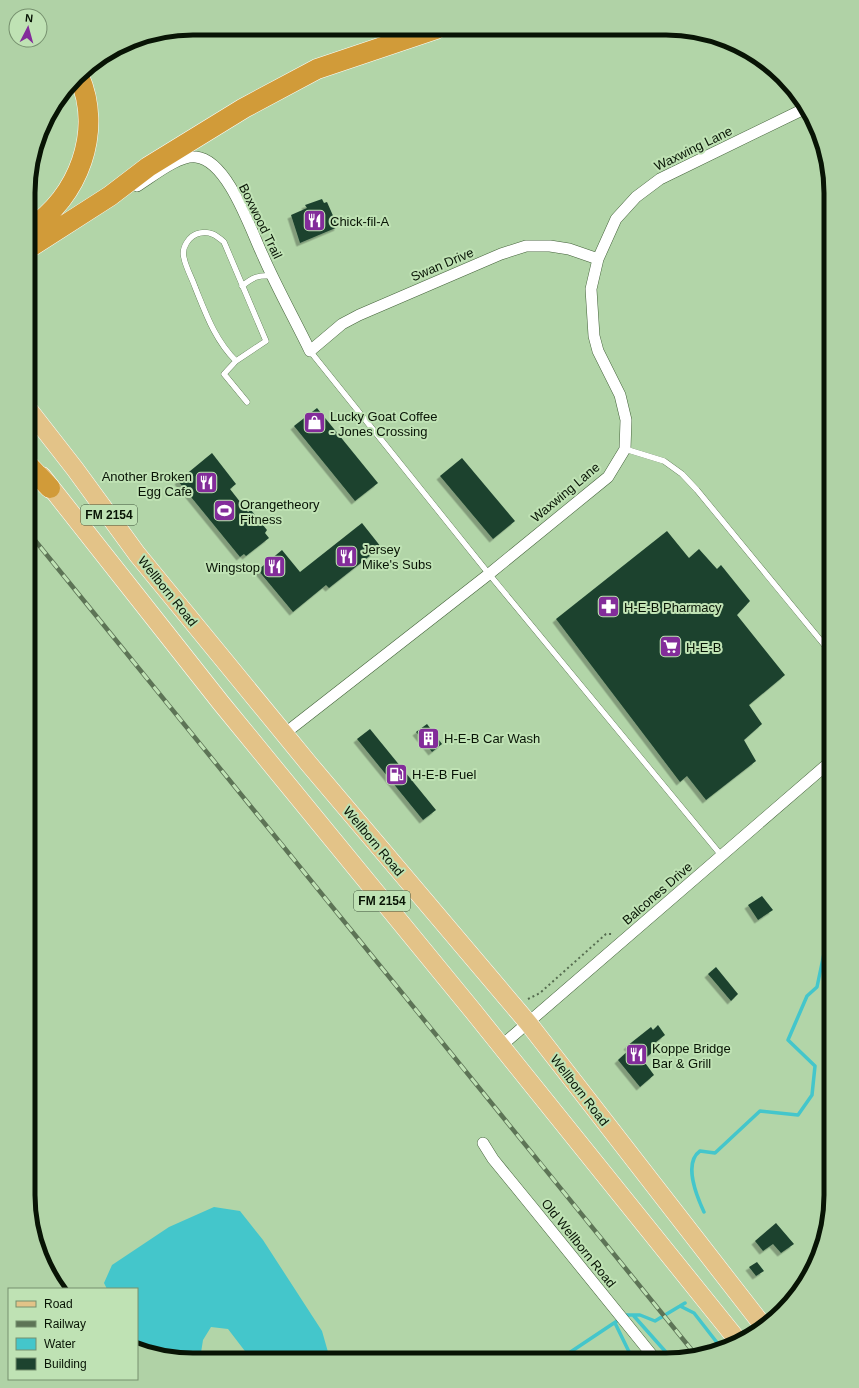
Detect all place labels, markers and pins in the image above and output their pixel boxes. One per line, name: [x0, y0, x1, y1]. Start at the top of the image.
restaurant icon: Chick-fil-A: [301, 208, 327, 234]
place label: Chick-fil-A: [330, 214, 390, 229]
place label: Lucky Goat Coffee - Jones Crossing: [330, 409, 437, 439]
shop icon: Lucky Goat Coffee - Jones Crossing: [301, 410, 327, 436]
place label: Another Broken Egg Cafe: [102, 469, 192, 499]
restaurant icon: Another Broken Egg Cafe: [194, 470, 220, 496]
place label: Orangetheory Fitness: [240, 497, 320, 527]
sports icon: Orangetheory Fitness: [212, 498, 238, 524]
place label: Jersey Mike's Subs: [362, 542, 432, 572]
restaurant icon: Jersey Mike's Subs: [333, 543, 359, 569]
restaurant icon: Wingstop: [262, 554, 288, 580]
place label: Wingstop: [206, 560, 260, 575]
pharmacy icon: H-E-B Pharmacy: [596, 594, 622, 620]
place label: H-E-B Pharmacy: [624, 600, 722, 615]
supermarket icon: H-E-B: [657, 634, 683, 660]
place label: H-E-B: [686, 640, 721, 655]
building icon: H-E-B Car Wash: [416, 725, 442, 751]
place label: H-E-B Car Wash: [444, 731, 540, 746]
fuel station icon: H-E-B Fuel: [383, 761, 409, 787]
place label: H-E-B Fuel: [412, 767, 476, 782]
place label: Koppe Bridge Bar & Grill: [652, 1041, 731, 1071]
restaurant icon: Koppe Bridge Bar & Grill: [623, 1042, 649, 1068]

